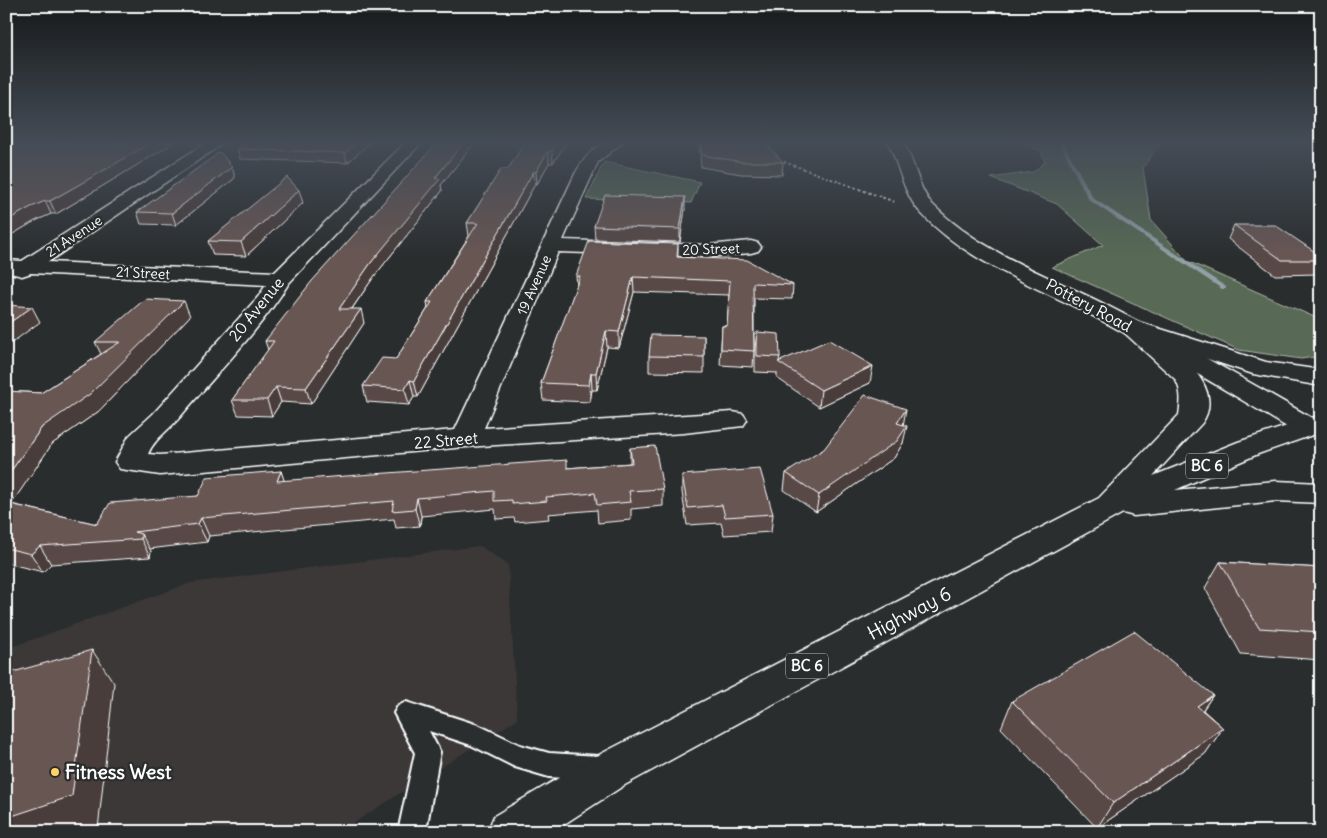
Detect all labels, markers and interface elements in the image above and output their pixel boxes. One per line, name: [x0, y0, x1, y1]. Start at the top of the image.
street label: 21 Avenue: [42, 211, 106, 261]
street label: 20 Street: [682, 239, 740, 259]
street label: 19 Avenue: [513, 252, 555, 318]
street label: 21 Street: [116, 263, 171, 283]
street label: 20 Avenue: [224, 273, 288, 345]
street label: Pottery Road: [1043, 274, 1135, 336]
street label: 22 Street: [413, 427, 479, 453]
road number: BC 6: [1186, 454, 1228, 478]
street label: Highway 6: [863, 581, 955, 645]
road number: BC 6: [786, 654, 828, 678]
place label: Fitness West: [65, 760, 172, 784]
marker: Fitness West: [49, 766, 61, 778]

